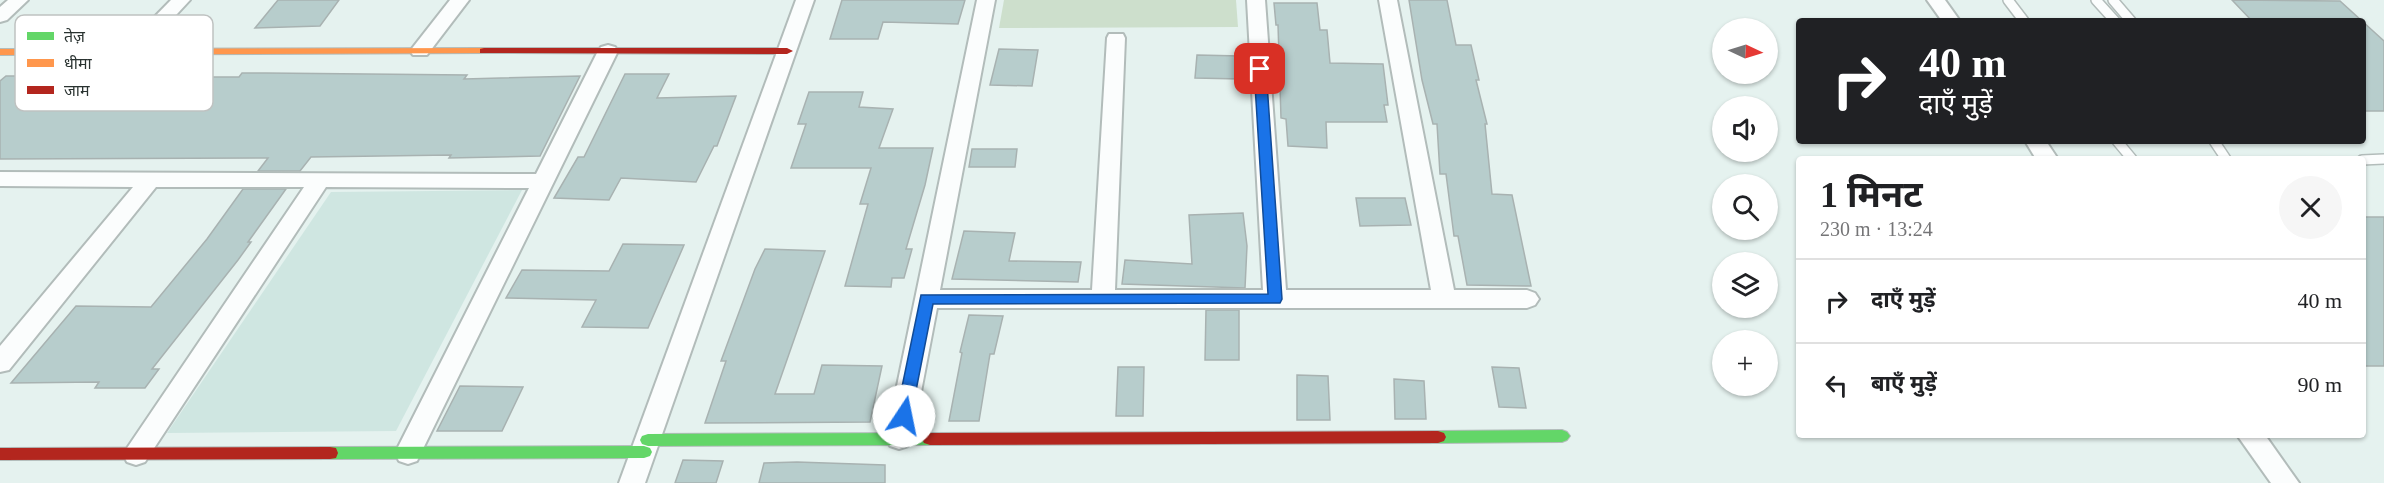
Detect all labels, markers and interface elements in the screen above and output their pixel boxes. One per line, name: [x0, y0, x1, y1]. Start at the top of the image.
legend: [15, 15, 213, 111]
north arrow: [1712, 18, 1778, 84]
map controls: [1712, 18, 1778, 396]
text: तेज़: [64, 27, 86, 45]
text: 40 m: [1919, 40, 2007, 86]
icon: right: [1820, 42, 1898, 120]
pin: [1234, 43, 1285, 94]
icon: arrive: [1243, 52, 1276, 85]
text: धीमा: [64, 55, 93, 72]
text: जाम: [64, 82, 90, 99]
text: दाएँ मुड़ें: [1919, 89, 1993, 119]
button: sound: [1712, 96, 1778, 162]
button: search: [1712, 174, 1778, 240]
text: 1 मिनट: [1820, 175, 1923, 215]
button: close: [2279, 176, 2342, 239]
text: 230 m · 13:24: [1820, 218, 1933, 240]
button: layers: [1712, 252, 1778, 318]
icon: right: [1820, 285, 1853, 318]
text: दाएँ मुड़ें: [1871, 287, 1936, 312]
text: 40 m: [2297, 288, 2342, 313]
button: +: [1712, 330, 1778, 396]
icon: left: [1820, 369, 1853, 402]
text: बाएँ मुड़ें: [1871, 371, 1937, 396]
text: 90 m: [2297, 372, 2342, 397]
position arrow: [872, 384, 936, 448]

